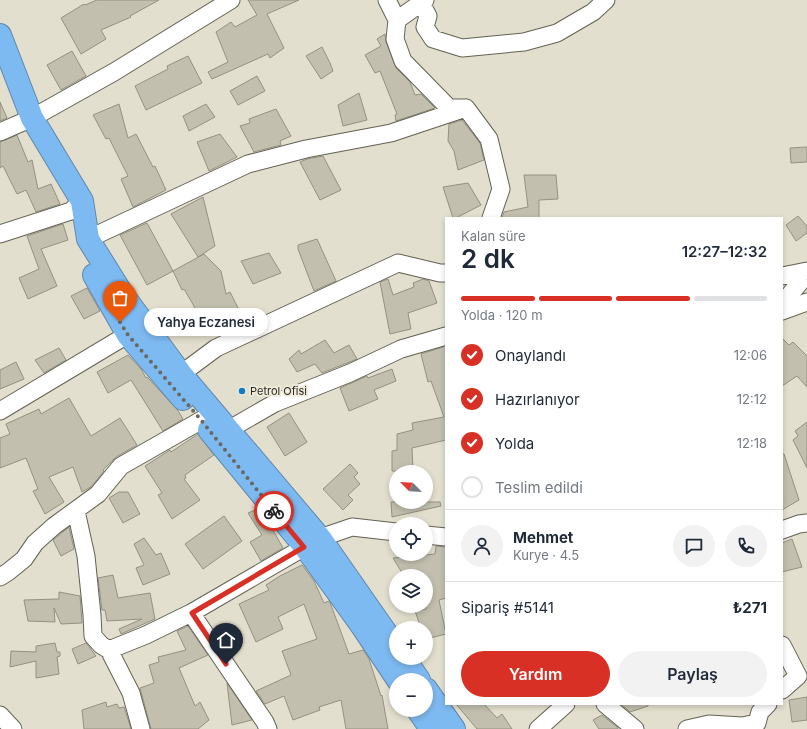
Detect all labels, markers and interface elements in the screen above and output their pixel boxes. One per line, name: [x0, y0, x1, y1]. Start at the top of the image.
text: Kalan süre: [461, 228, 526, 244]
text: 12:27–12:32: [682, 242, 767, 261]
text: 2 dk: [461, 243, 515, 274]
pin: [103, 281, 137, 322]
icon: bag: [109, 287, 131, 309]
text: Yolda · 120 m: [461, 307, 543, 323]
callout: Yahya Eczanesi: [144, 308, 268, 336]
text: Yahya Eczanesi: [157, 314, 255, 330]
icon: check: [461, 344, 483, 366]
text: Onaylandı: [495, 346, 566, 365]
text: 12:06: [734, 347, 767, 363]
place label: Petrol Ofisi: [250, 384, 307, 398]
marker: Petrol Ofisi: [237, 386, 247, 396]
icon: check: [461, 388, 483, 410]
text: Hazırlanıyor: [495, 390, 580, 409]
text: 12:12: [737, 391, 767, 407]
icon: check: [461, 432, 483, 454]
text: Yolda: [495, 434, 534, 453]
text: 12:18: [737, 435, 767, 451]
north arrow: [389, 465, 433, 509]
map controls: [389, 465, 433, 717]
text: Teslim edildi: [495, 478, 583, 497]
courier: [254, 491, 294, 531]
icon: bike: [263, 500, 285, 522]
button: locate: [389, 517, 433, 561]
button: person: [461, 525, 503, 567]
button: chat: [673, 525, 715, 567]
button: phone: [725, 525, 767, 567]
text: Mehmet: [513, 528, 573, 547]
text: Kurye · 4.5: [513, 547, 579, 563]
button: layers: [389, 569, 433, 613]
text: Sipariş #5141: [461, 598, 554, 617]
text: ₺271: [733, 598, 767, 617]
button: +: [389, 621, 433, 665]
pin: [209, 623, 243, 664]
icon: home: [215, 629, 237, 651]
button: Yardım: [461, 651, 610, 697]
button: Paylaş: [618, 651, 767, 697]
button: −: [389, 673, 433, 717]

